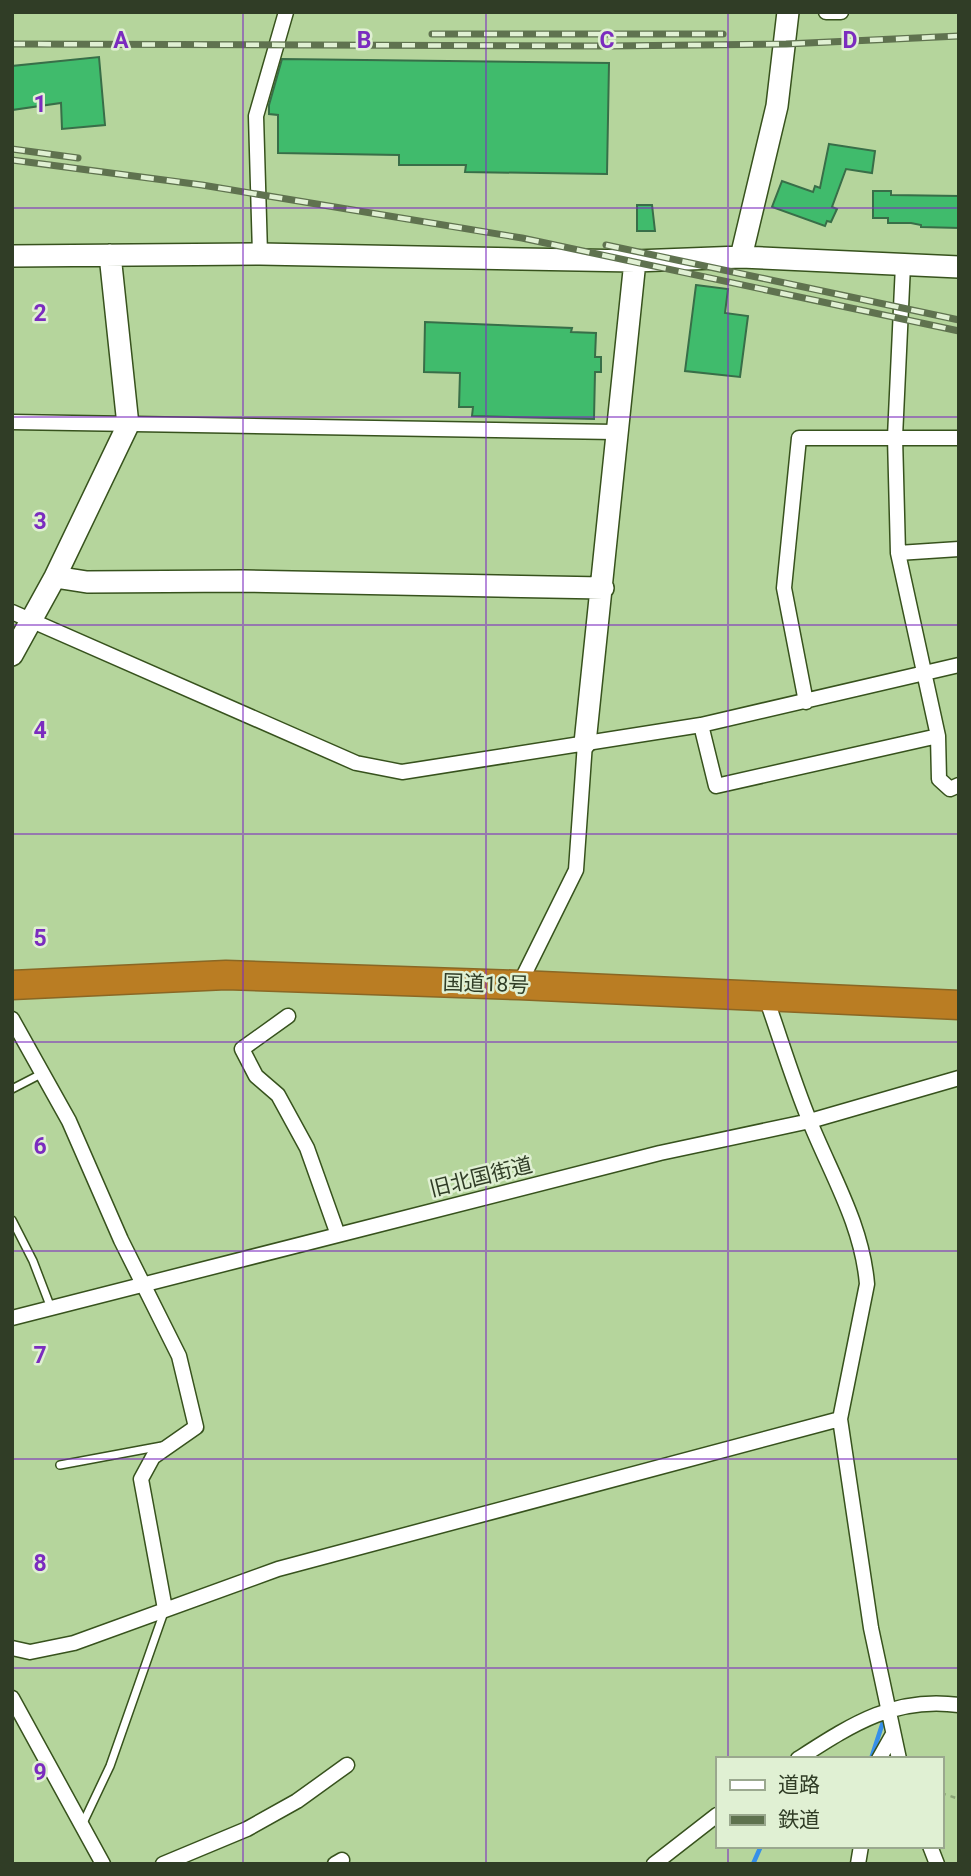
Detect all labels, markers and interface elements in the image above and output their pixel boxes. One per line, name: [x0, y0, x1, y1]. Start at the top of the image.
text: A: [113, 27, 129, 54]
text: B: [357, 27, 371, 54]
text: C: [599, 27, 615, 54]
text: D: [843, 27, 857, 54]
text: 1: [33, 91, 47, 118]
text: 2: [33, 300, 47, 327]
text: 3: [33, 508, 47, 535]
text: 4: [33, 717, 47, 744]
text: 5: [33, 925, 47, 952]
street label: 国道18号: [442, 970, 530, 998]
text: 6: [33, 1133, 47, 1160]
street label: 旧北国街道: [427, 1153, 535, 1201]
text: 7: [33, 1342, 47, 1369]
text: 8: [33, 1550, 47, 1577]
legend: [716, 1757, 943, 1848]
text: 9: [33, 1759, 47, 1786]
text: 道路: [778, 1773, 820, 1797]
text: 鉄道: [778, 1808, 820, 1832]

